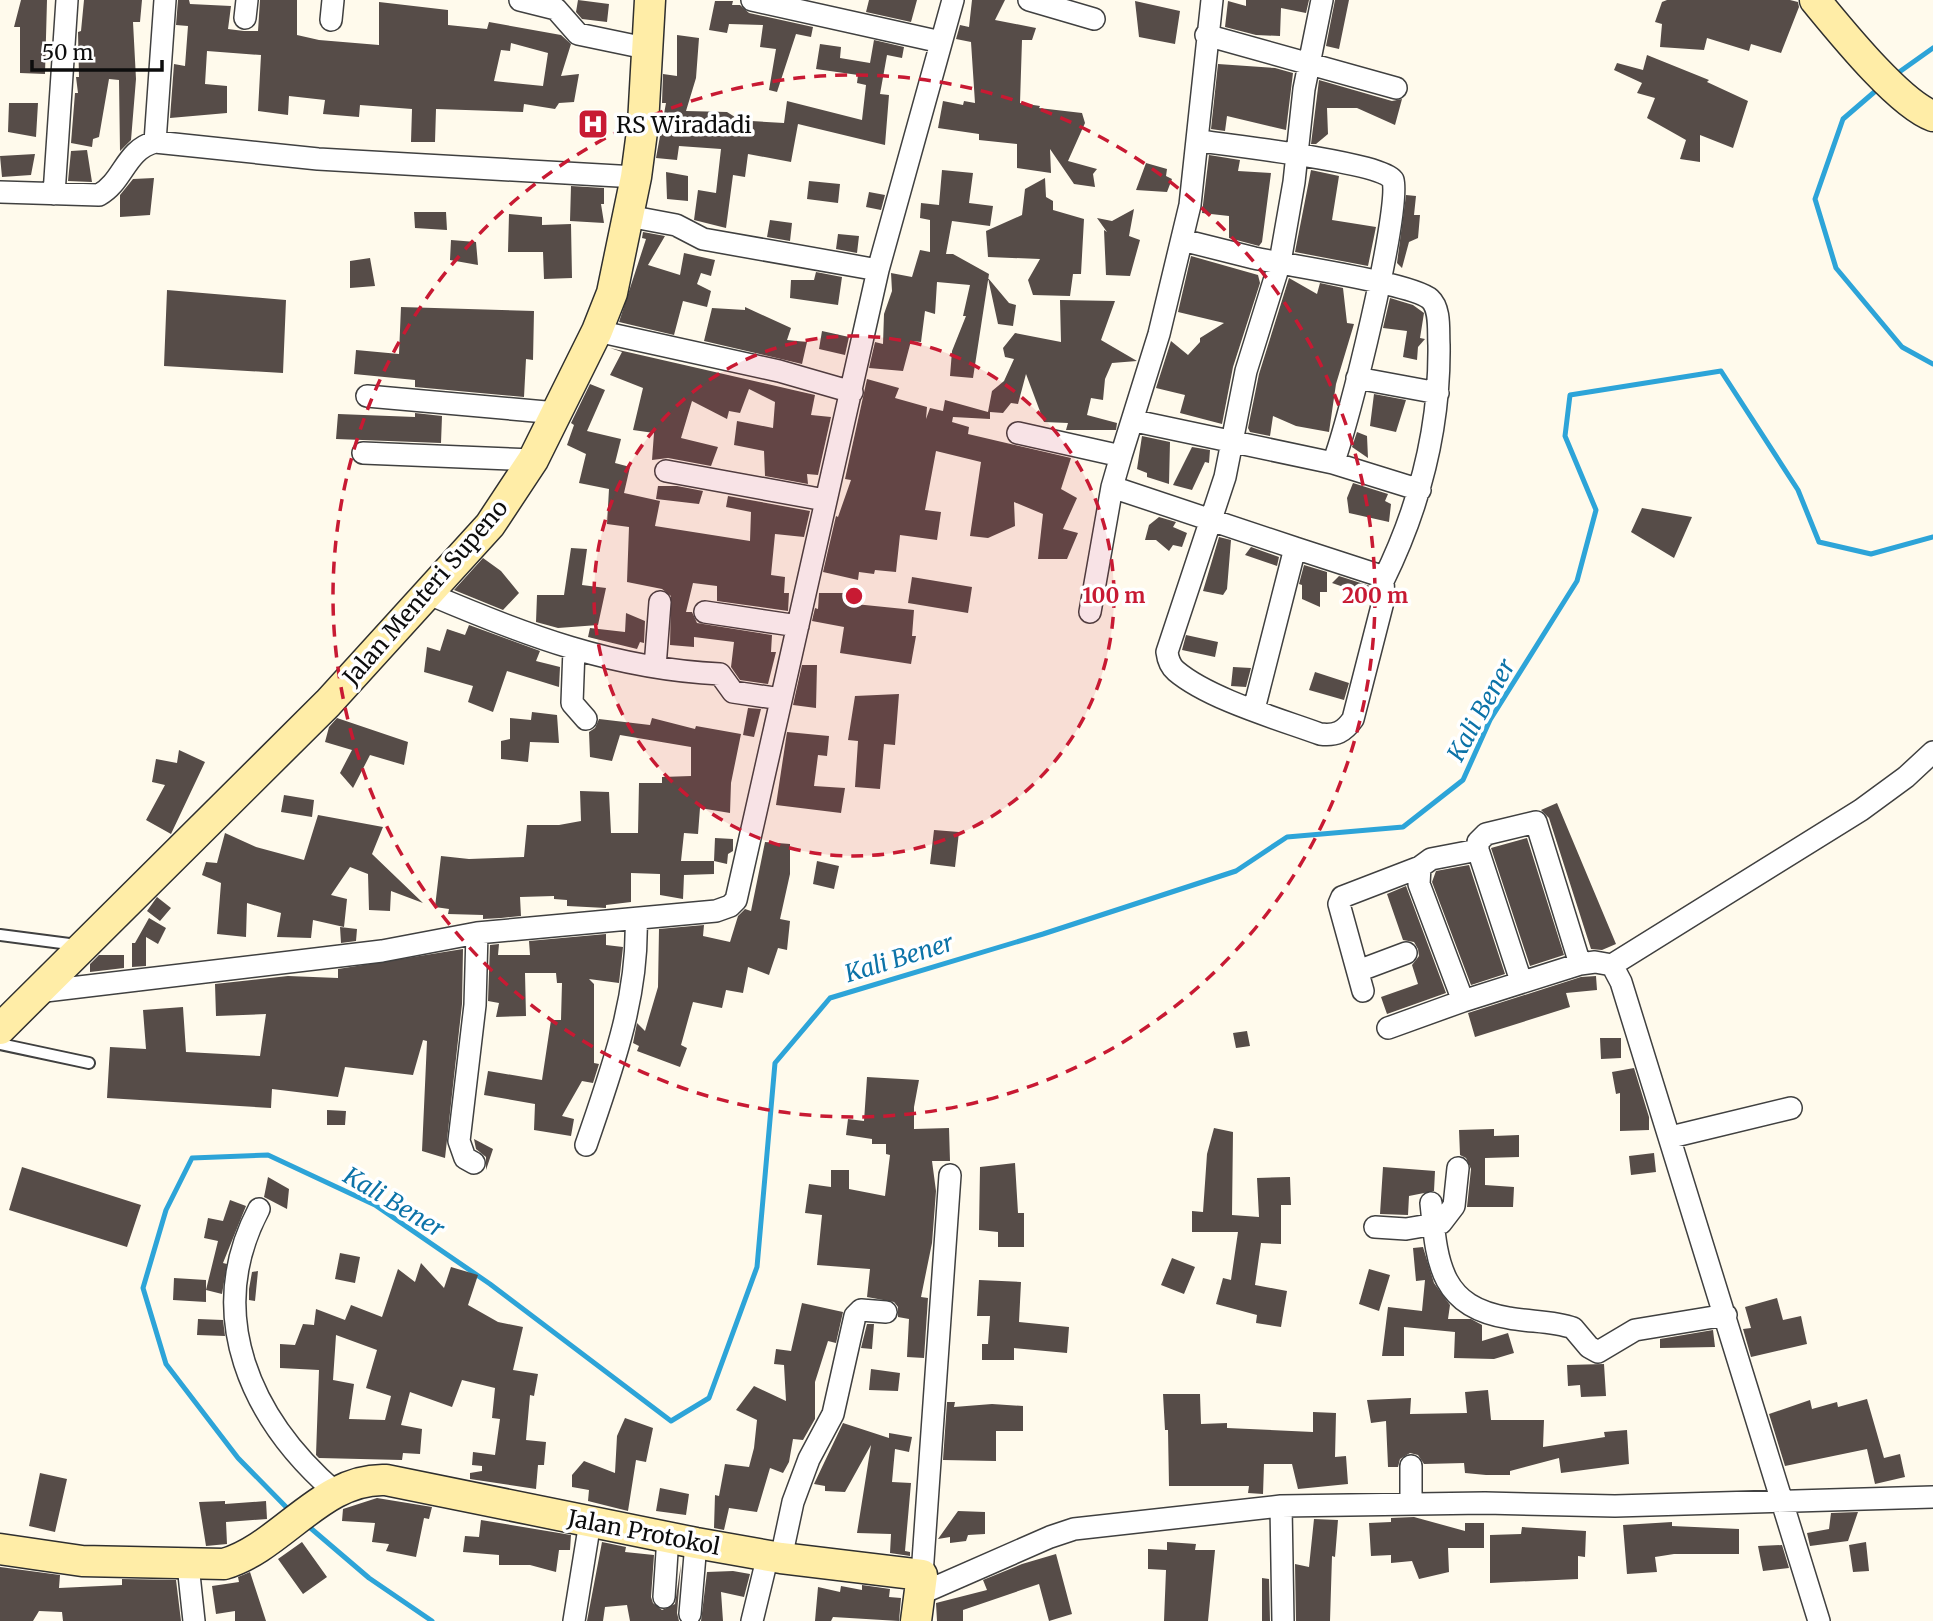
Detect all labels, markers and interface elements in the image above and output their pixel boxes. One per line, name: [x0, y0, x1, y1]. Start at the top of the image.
scale bar: [32, 28, 161, 72]
text: 50 m: [42, 39, 93, 66]
hospital icon: RS Wiradadi: [576, 107, 610, 141]
place label: RS Wiradadi: [616, 110, 752, 139]
street label: Jalan Menteri Supeno: [336, 493, 514, 692]
text: 100 m: [1083, 582, 1145, 609]
text: 200 m: [1342, 582, 1408, 609]
centre of rings: [842, 584, 866, 608]
water label: Kali Bener: [1440, 652, 1522, 767]
water label: Kali Bener: [840, 926, 958, 990]
water label: Kali Bener: [337, 1159, 451, 1245]
street label: Jalan Protokol: [564, 1503, 723, 1561]

